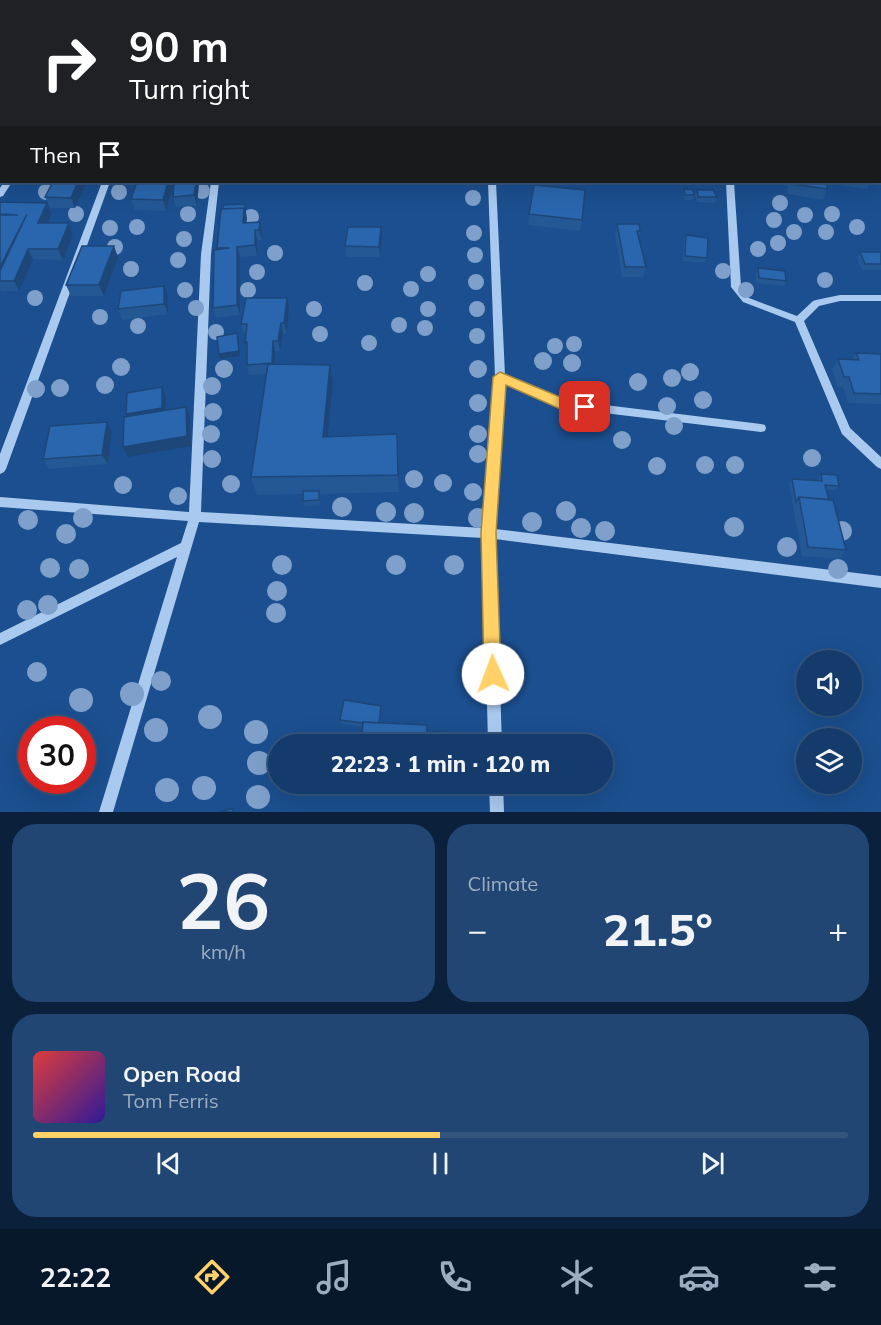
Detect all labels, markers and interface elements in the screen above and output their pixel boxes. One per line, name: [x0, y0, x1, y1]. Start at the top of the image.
text: 90 m: [129, 20, 229, 73]
icon: right: [30, 24, 108, 102]
text: Turn right: [129, 72, 249, 106]
icon: arrive: [93, 138, 126, 171]
text: Then: [30, 141, 81, 169]
pin: [559, 381, 610, 432]
icon: arrive: [568, 390, 601, 423]
position arrow: [461, 642, 525, 706]
map controls: [796, 650, 862, 794]
button: sound: [796, 650, 862, 716]
speed limit sign: 30: [18, 716, 96, 794]
button: layers: [796, 728, 862, 794]
text: 22:23 · 1 min · 120 m: [331, 750, 550, 778]
text: 26: [176, 851, 270, 949]
text: Climate: [468, 871, 538, 896]
text: 21.5°: [603, 901, 713, 957]
text: −: [468, 909, 487, 950]
text: +: [828, 909, 848, 950]
text: km/h: [201, 939, 246, 964]
text: Open Road: [123, 1060, 241, 1088]
text: Tom Ferris: [123, 1088, 219, 1113]
icon: previous: [152, 1147, 185, 1180]
icon: pause: [424, 1147, 457, 1180]
icon: next: [696, 1147, 729, 1180]
icon: directions: [191, 1256, 233, 1298]
icon: music: [313, 1256, 355, 1298]
icon: phone: [434, 1256, 476, 1298]
icon: climate: [556, 1256, 598, 1298]
icon: car: [678, 1256, 720, 1298]
icon: filters: [799, 1256, 841, 1298]
text: 22:22: [40, 1260, 111, 1294]

